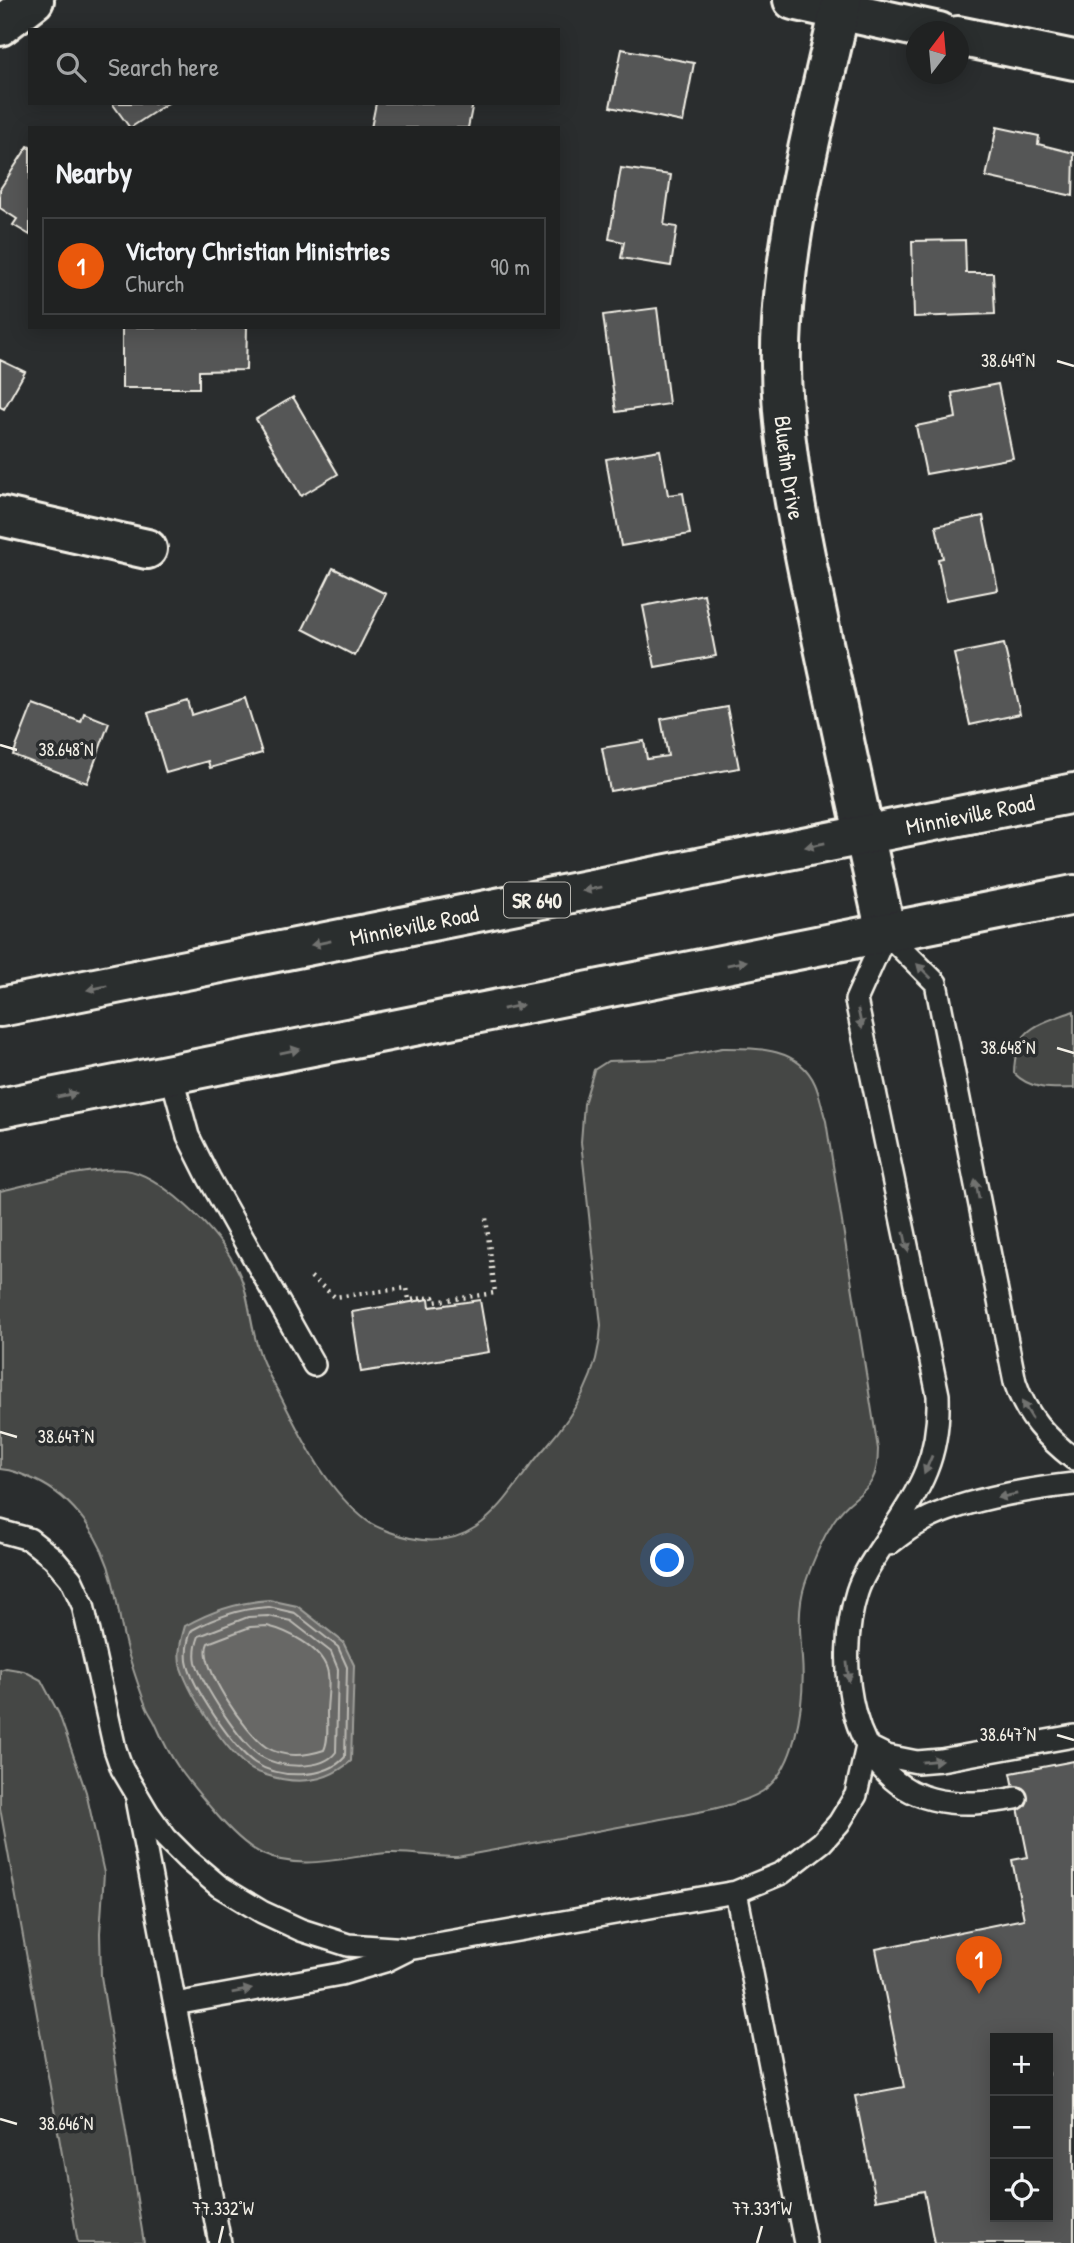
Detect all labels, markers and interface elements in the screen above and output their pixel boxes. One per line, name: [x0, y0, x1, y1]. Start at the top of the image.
north arrow: [906, 21, 969, 84]
search box: [28, 28, 560, 105]
icon: search: [52, 48, 90, 86]
text: Search here: [108, 49, 219, 84]
text: Nearby: [56, 152, 132, 192]
text: Victory Christian Ministries: [125, 233, 390, 268]
text: 1: [77, 251, 85, 282]
text: 90 m: [490, 251, 530, 282]
text: Church: [125, 268, 184, 299]
text: 38.649°N: [981, 348, 1035, 373]
street label: Bluefin Drive: [768, 414, 813, 522]
text: 38.648°N: [38, 737, 94, 762]
street label: Minnieville Road: [903, 786, 1037, 842]
one-way arrow: [804, 839, 826, 850]
road number: SR 640: [504, 883, 570, 918]
one-way arrow: [581, 884, 603, 895]
street label: Minnieville Road: [347, 897, 481, 952]
one-way arrow: [310, 938, 332, 949]
one-way arrow: [726, 957, 748, 968]
one-way arrow: [915, 962, 932, 979]
one-way arrow: [86, 982, 108, 993]
one-way arrow: [502, 1001, 524, 1012]
one-way arrow: [855, 1008, 866, 1030]
text: 38.648°N: [980, 1035, 1036, 1060]
one-way arrow: [279, 1045, 301, 1056]
one-way arrow: [56, 1089, 78, 1100]
one-way arrow: [971, 1178, 982, 1200]
one-way arrow: [901, 1231, 912, 1253]
one-way arrow: [1021, 1400, 1034, 1420]
text: 38.647°N: [38, 1424, 94, 1449]
one-way arrow: [923, 1454, 934, 1475]
one-way arrow: [996, 1490, 1018, 1501]
your location: [650, 1543, 684, 1577]
one-way arrow: [843, 1661, 854, 1683]
text: 38.647°N: [980, 1722, 1036, 1747]
one-way arrow: [921, 1755, 943, 1766]
pin: 1: [956, 1936, 1002, 1994]
one-way arrow: [231, 1986, 253, 1997]
map controls: [990, 2033, 1053, 2222]
button: +: [990, 2033, 1053, 2096]
button: −: [990, 2096, 1053, 2159]
text: 38.646°N: [39, 2111, 93, 2136]
button: locate: [990, 2159, 1053, 2222]
text: 77.332°W: [192, 2196, 254, 2221]
text: 77.331°W: [732, 2196, 792, 2221]

